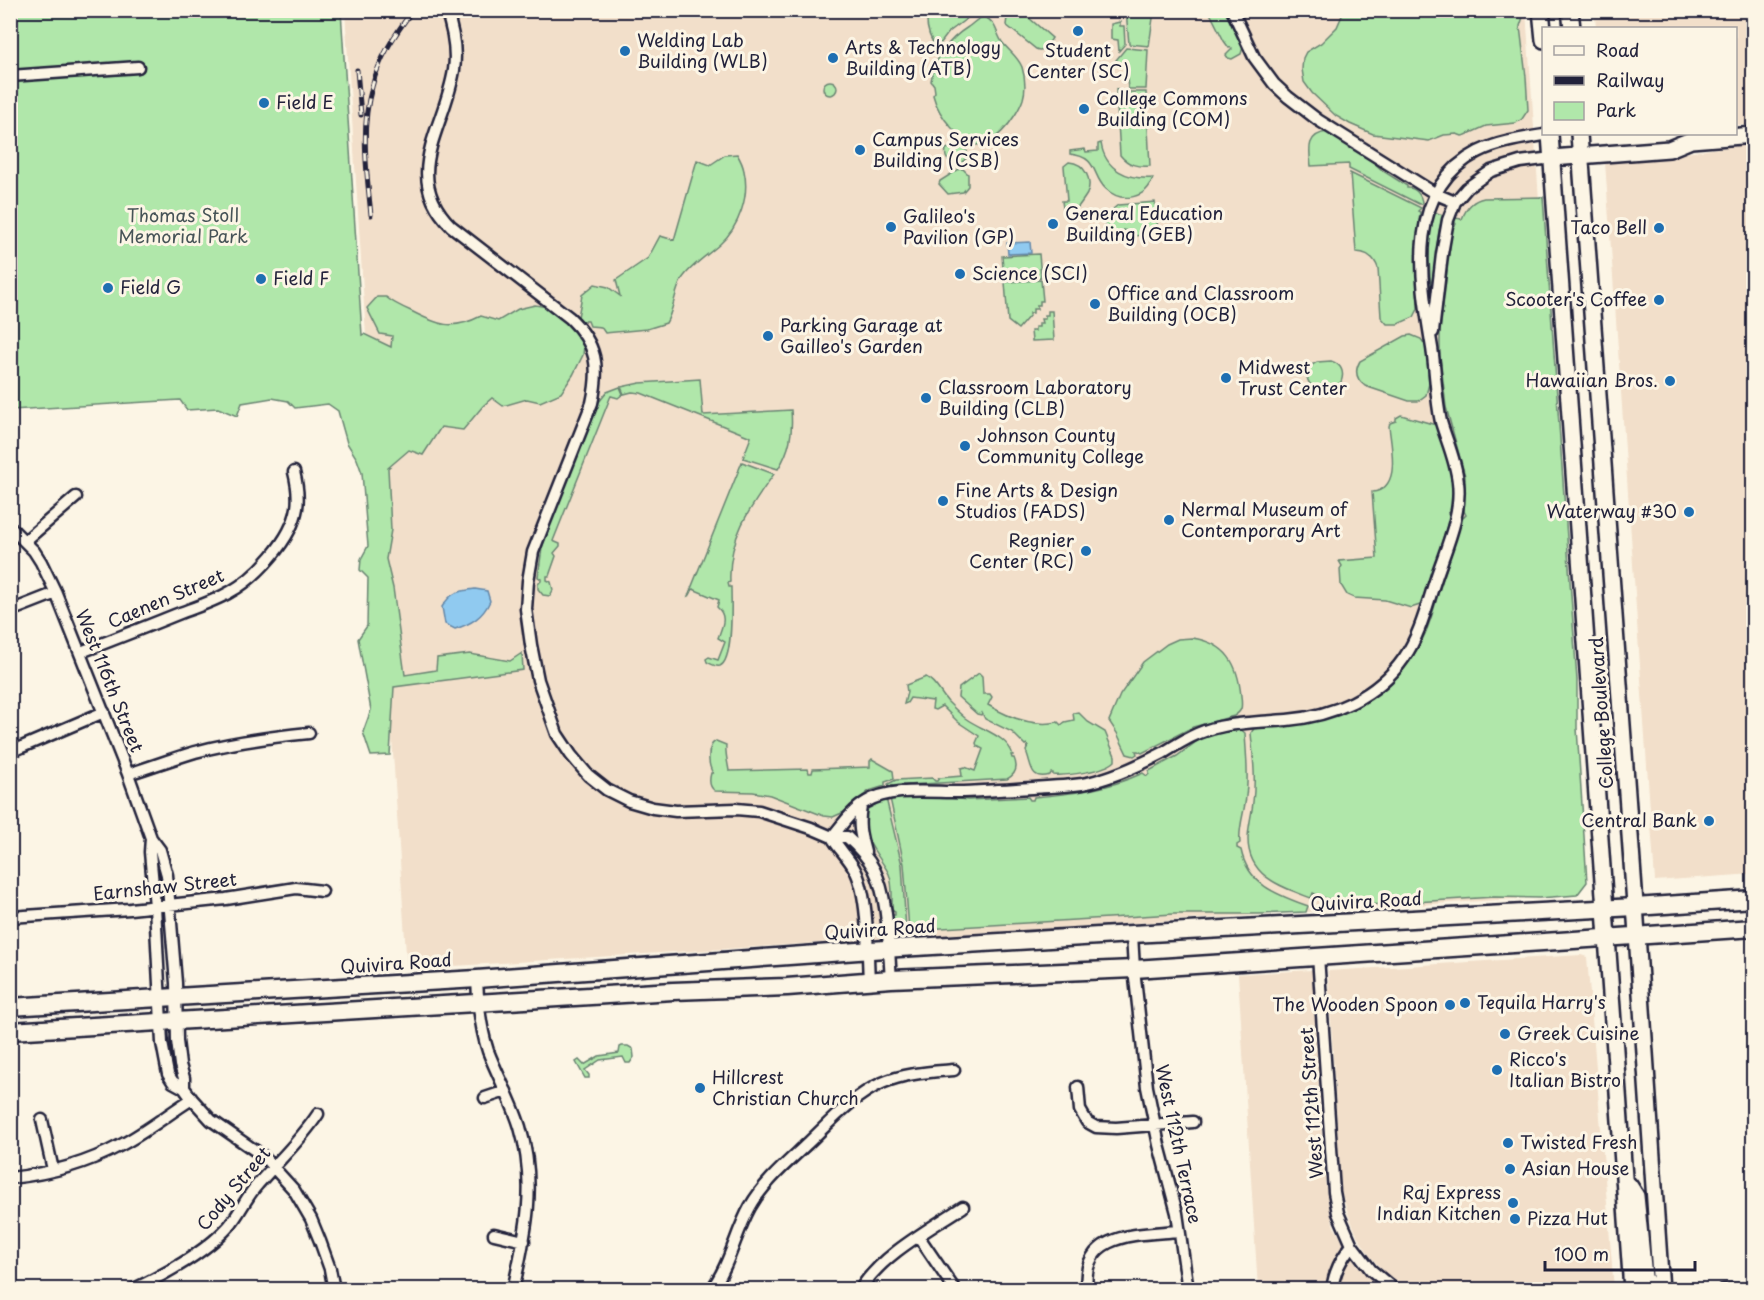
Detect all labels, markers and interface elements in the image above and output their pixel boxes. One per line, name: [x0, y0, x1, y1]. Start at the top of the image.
marker: Student Center (SC): [1071, 24, 1085, 38]
place label: Welding Lab Building (WLB): [637, 26, 768, 74]
legend: [1542, 27, 1737, 135]
place label: Arts & Technology Building (ATB): [845, 33, 1001, 81]
place label: Student Center (SC): [1026, 36, 1130, 84]
text: Road: [1596, 36, 1640, 63]
marker: Welding Lab Building (WLB): [618, 44, 632, 58]
marker: Arts & Technology Building (ATB): [826, 51, 840, 65]
text: Railway: [1596, 66, 1664, 93]
place label: College Commons Building (COM): [1096, 84, 1247, 132]
place label: Field E: [276, 88, 333, 115]
marker: Field E: [257, 96, 271, 110]
text: Park: [1596, 96, 1636, 123]
marker: College Commons Building (COM): [1077, 102, 1091, 116]
place label: Campus Services Building (CSB): [872, 125, 1019, 173]
marker: Campus Services Building (CSB): [853, 143, 867, 157]
place label: General Education Building (GEB): [1065, 199, 1223, 247]
park label: Thomas Stoll Memorial Park: [118, 201, 248, 249]
place label: Galileo's Pavilion (GP): [903, 202, 1014, 250]
place label: Taco Bell: [1570, 213, 1647, 240]
marker: General Education Building (GEB): [1046, 217, 1060, 231]
marker: Galileo's Pavilion (GP): [884, 220, 898, 234]
marker: Taco Bell: [1652, 221, 1666, 235]
place label: Science (SCI): [972, 259, 1088, 286]
place label: Field F: [273, 264, 329, 291]
marker: Science (SCI): [953, 267, 967, 281]
marker: Field F: [254, 272, 268, 286]
place label: Field G: [120, 273, 181, 300]
place label: Office and Classroom Building (OCB): [1107, 279, 1294, 327]
marker: Field G: [101, 281, 115, 295]
place label: Scooter's Coffee: [1505, 285, 1647, 312]
marker: Scooter's Coffee: [1652, 293, 1666, 307]
marker: Office and Classroom Building (OCB): [1088, 297, 1102, 311]
place label: Parking Garage at Gailleo's Garden: [780, 311, 943, 359]
marker: Parking Garage at Gailleo's Garden: [761, 329, 775, 343]
place label: Midwest Trust Center: [1238, 353, 1348, 401]
place label: Hawaiian Bros.: [1526, 366, 1658, 393]
marker: Midwest Trust Center: [1219, 371, 1233, 385]
place label: Classroom Laboratory Building (CLB): [938, 373, 1132, 421]
marker: Hawaiian Bros.: [1663, 374, 1677, 388]
marker: Classroom Laboratory Building (CLB): [919, 391, 933, 405]
place label: Johnson County Community College: [977, 421, 1144, 469]
marker: Johnson County Community College: [958, 439, 972, 453]
place label: Fine Arts & Design Studios (FADS): [955, 476, 1118, 524]
marker: Fine Arts & Design Studios (FADS): [936, 494, 950, 508]
place label: Nermal Museum of Contemporary Art: [1181, 495, 1349, 543]
place label: Waterway #30: [1546, 497, 1677, 524]
marker: Waterway #30: [1682, 505, 1696, 519]
marker: Nermal Museum of Contemporary Art: [1162, 513, 1176, 527]
place label: Regnier Center (RC): [969, 526, 1075, 574]
marker: Regnier Center (RC): [1079, 544, 1093, 558]
street label: Caenen Street: [103, 561, 228, 634]
street label: West 116th Street: [69, 605, 151, 756]
street label: College Boulevard: [1582, 636, 1619, 790]
place label: Central Bank: [1581, 806, 1697, 833]
marker: Central Bank: [1702, 814, 1716, 828]
street label: Earnshaw Street: [92, 865, 238, 906]
street label: Quivira Road: [1310, 884, 1422, 917]
street label: Quivira Road: [823, 911, 936, 946]
street label: Quivira Road: [339, 945, 452, 980]
place label: Tequila Harry's: [1477, 988, 1606, 1015]
place label: The Wooden Spoon: [1272, 990, 1438, 1017]
marker: Tequila Harry's: [1458, 996, 1472, 1010]
marker: The Wooden Spoon: [1443, 998, 1457, 1012]
place label: Greek Cuisine: [1517, 1019, 1640, 1046]
street label: West 112th Street: [1292, 1026, 1329, 1180]
marker: Greek Cuisine: [1498, 1027, 1512, 1041]
place label: Ricco's Italian Bistro: [1509, 1045, 1621, 1093]
street label: West 112th Terrace: [1149, 1062, 1210, 1226]
place label: Hillcrest Christian Church: [712, 1063, 859, 1111]
marker: Ricco's Italian Bistro: [1490, 1063, 1504, 1077]
marker: Hillcrest Christian Church: [693, 1081, 707, 1095]
place label: Twisted Fresh: [1520, 1128, 1637, 1155]
marker: Twisted Fresh: [1501, 1136, 1515, 1150]
street label: Cody Street: [189, 1140, 276, 1236]
place label: Asian House: [1522, 1154, 1630, 1181]
marker: Asian House: [1503, 1162, 1517, 1176]
place label: Raj Express Indian Kitchen: [1377, 1178, 1501, 1226]
marker: Raj Express Indian Kitchen: [1506, 1196, 1520, 1210]
place label: Pizza Hut: [1527, 1204, 1608, 1231]
marker: Pizza Hut: [1508, 1212, 1522, 1226]
scale bar: [1545, 1234, 1695, 1272]
text: 100 m: [1554, 1240, 1609, 1267]

